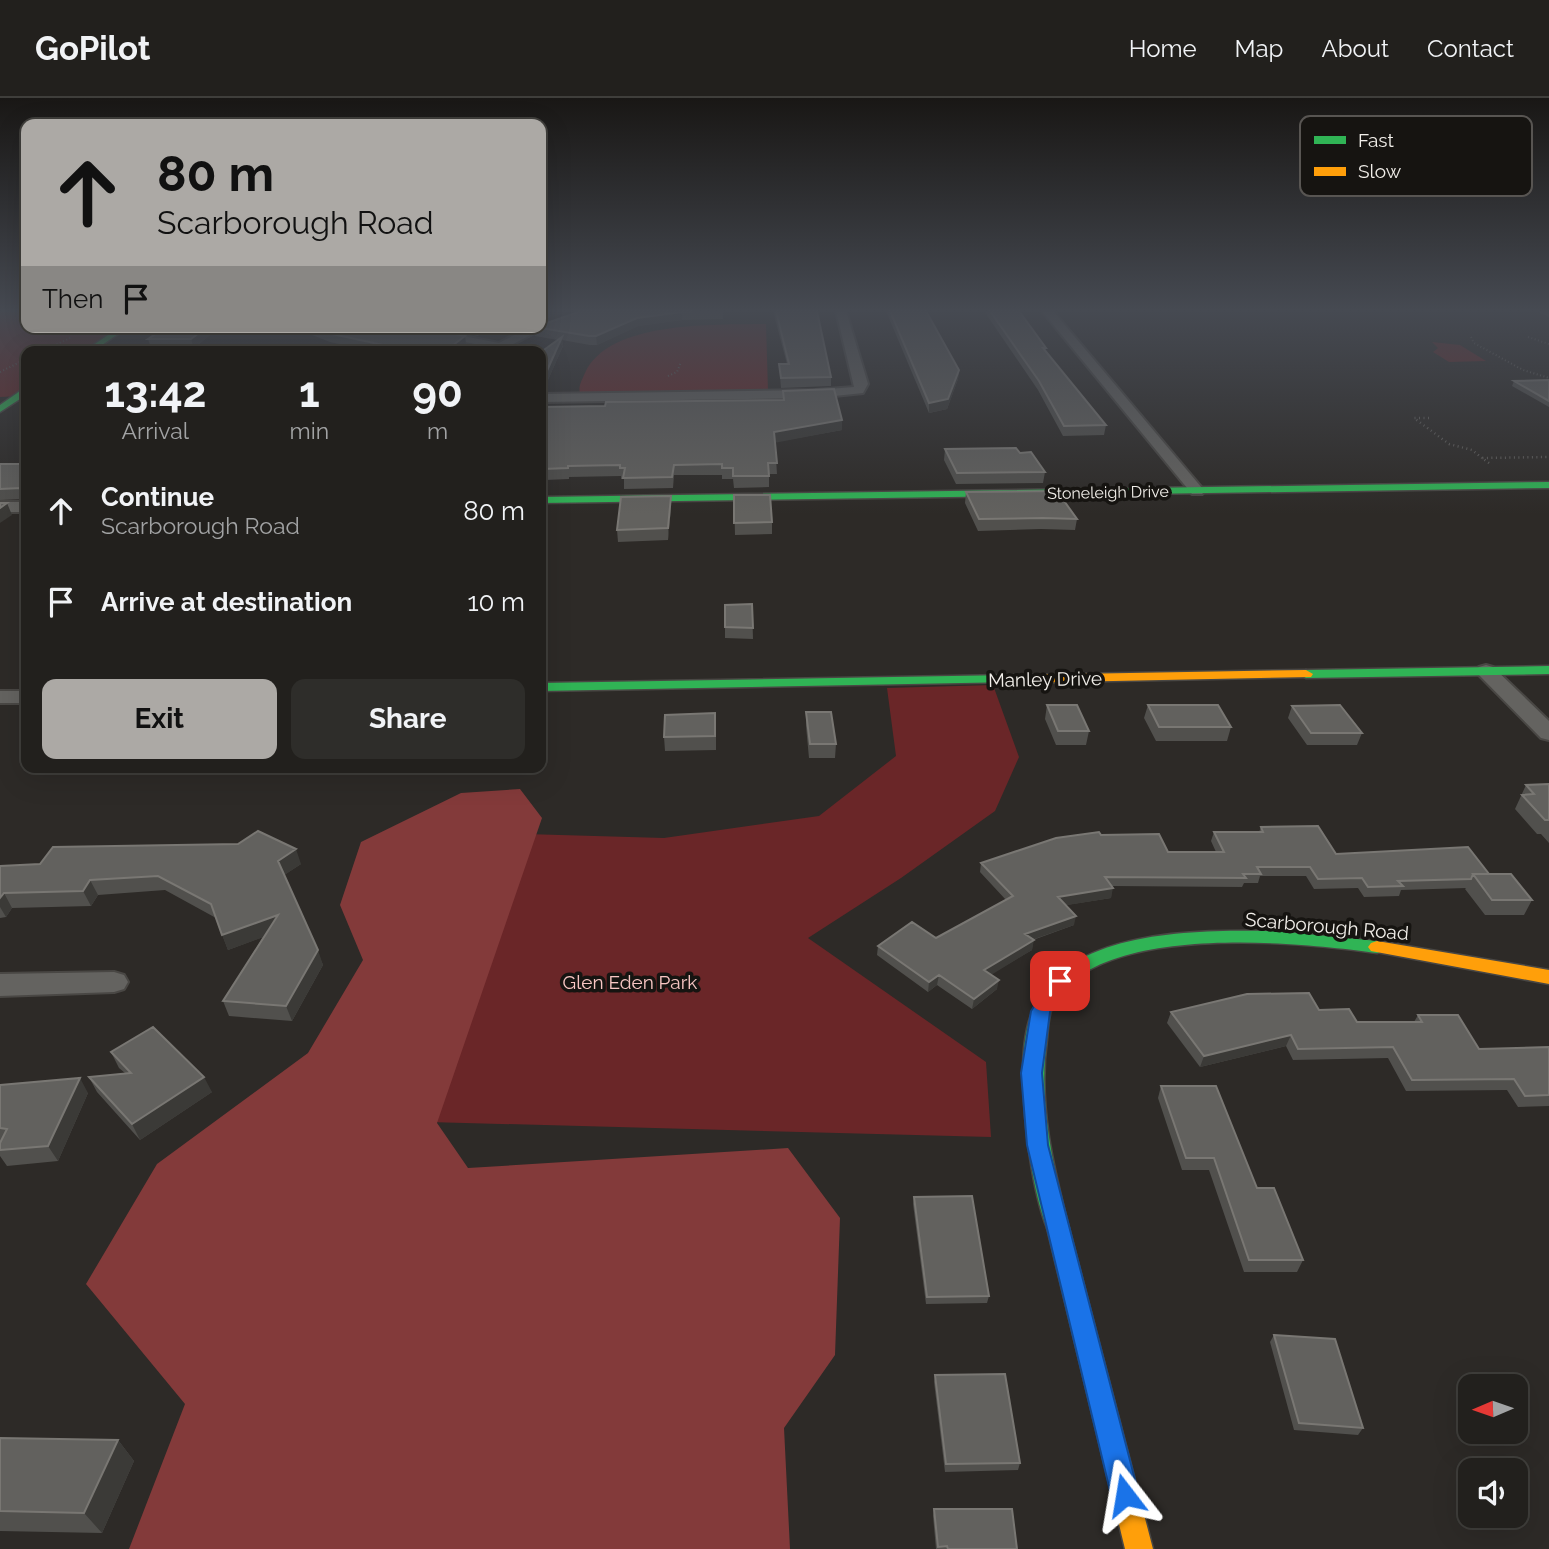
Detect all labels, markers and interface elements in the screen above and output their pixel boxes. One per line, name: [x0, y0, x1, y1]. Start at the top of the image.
text: GoPilot: [35, 29, 150, 68]
text: Home: [1129, 34, 1197, 63]
text: Map: [1235, 34, 1283, 63]
text: About: [1321, 34, 1389, 63]
text: Contact: [1427, 34, 1514, 63]
legend: [1300, 116, 1532, 196]
text: Fast: [1358, 129, 1394, 151]
text: 80 m: [157, 145, 274, 202]
icon: ahead: [42, 147, 133, 238]
text: Slow: [1358, 160, 1402, 182]
text: Scarborough Road: [157, 204, 434, 241]
icon: arrive: [117, 280, 155, 318]
text: Then: [42, 284, 103, 314]
text: 13:42: [104, 368, 206, 417]
text: 1: [299, 368, 320, 417]
text: 90: [412, 368, 463, 417]
text: Arrival: [122, 417, 189, 444]
text: min: [290, 417, 329, 444]
text: m: [427, 417, 448, 444]
text: Continue: [101, 482, 214, 512]
street label: Stoneleigh Drive: [1047, 482, 1169, 503]
icon: ahead: [42, 492, 80, 530]
text: 80 m: [463, 496, 525, 526]
text: Scarborough Road: [101, 512, 300, 539]
icon: arrive: [42, 583, 80, 621]
text: Arrive at destination: [101, 587, 352, 617]
text: 10 m: [467, 587, 525, 617]
street label: Manley Drive: [988, 667, 1102, 691]
button: Exit: [42, 679, 277, 759]
button: Share: [291, 679, 525, 759]
street label: Scarborough Road: [1244, 908, 1410, 944]
pin: [1030, 951, 1090, 1011]
icon: arrive: [1041, 962, 1079, 1000]
park label: Glen Eden Park: [563, 971, 697, 993]
north arrow: [1458, 1374, 1528, 1444]
map controls: [1458, 1374, 1528, 1528]
position arrow: [1088, 1458, 1162, 1532]
button: sound: [1458, 1458, 1528, 1528]

